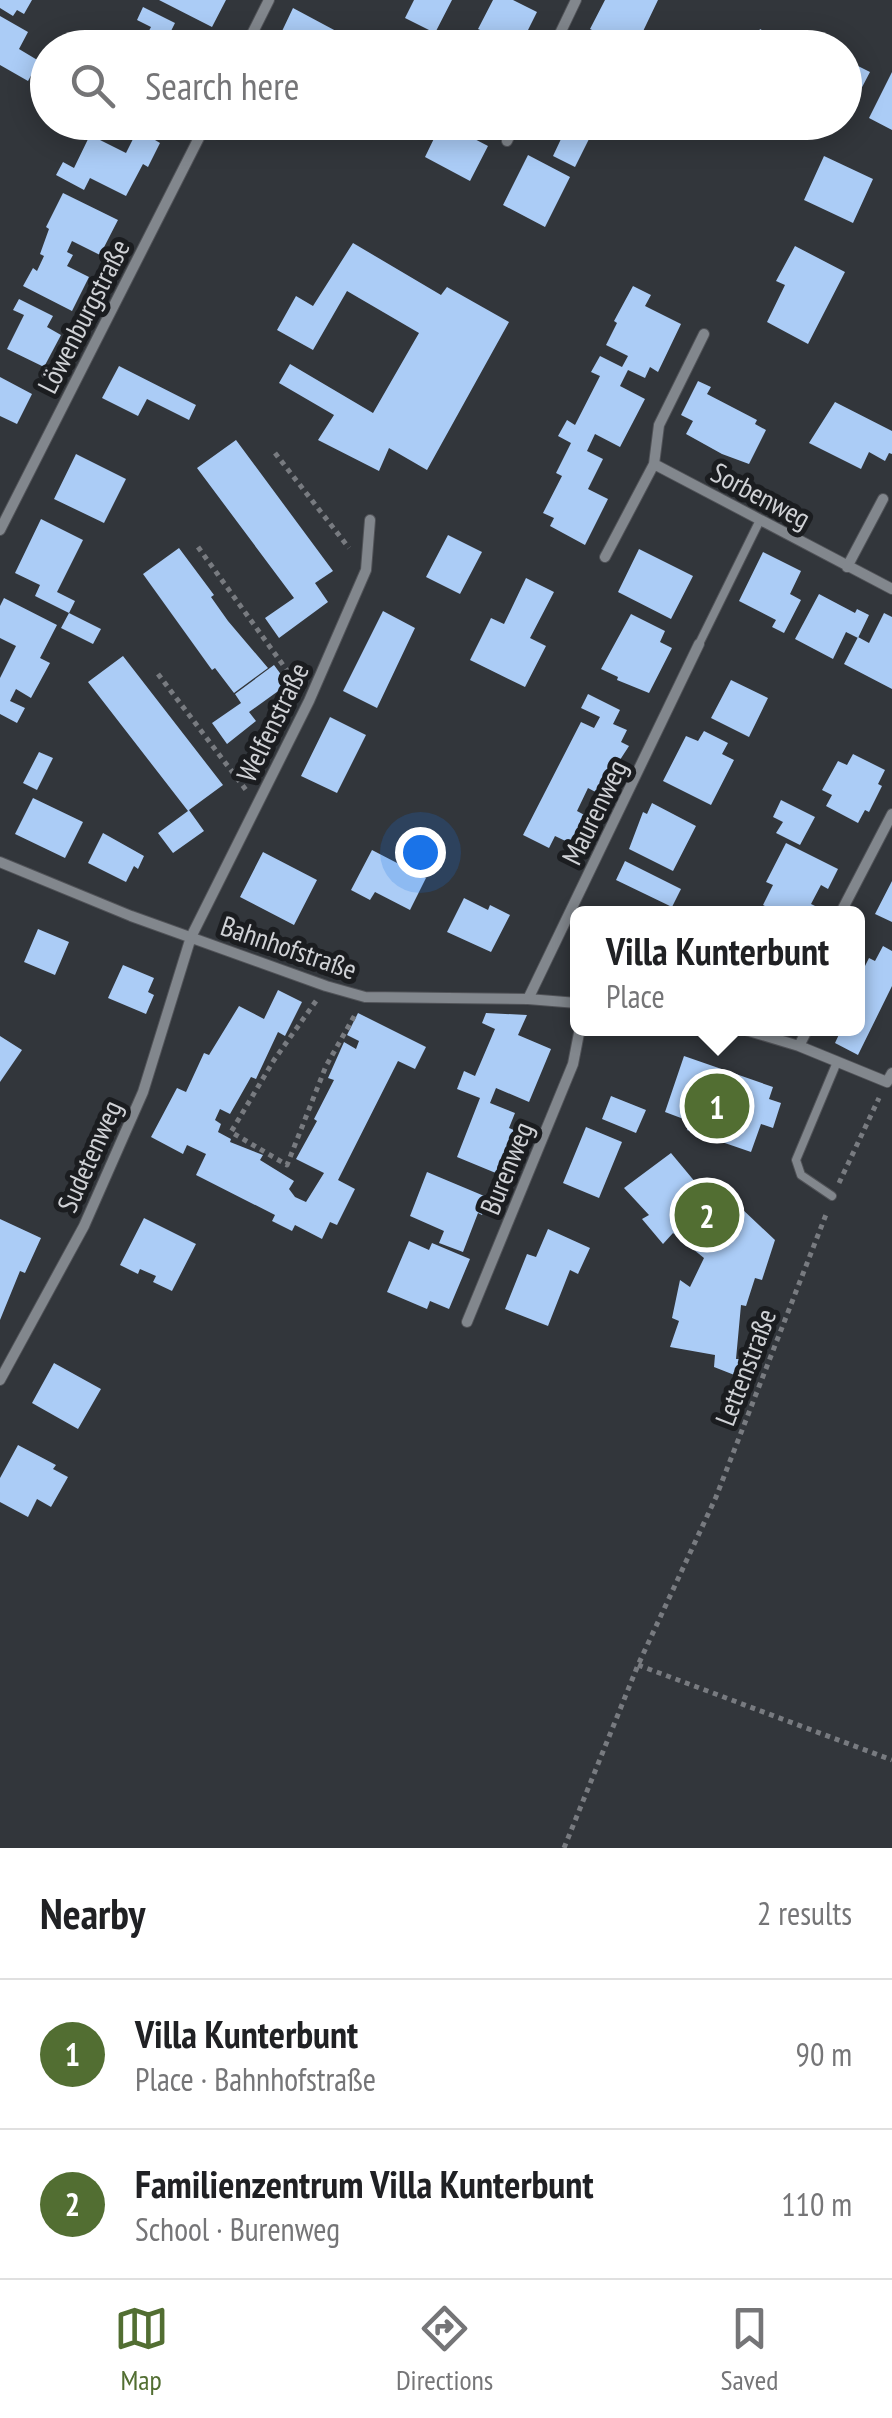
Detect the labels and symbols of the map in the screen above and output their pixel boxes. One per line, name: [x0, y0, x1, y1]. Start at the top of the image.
street label: Löwenburgstraße: [28, 233, 138, 399]
street label: Sorbenweg: [705, 453, 817, 537]
street label: Welfenstraße: [227, 656, 317, 788]
street label: Maurenweg: [553, 753, 635, 871]
your location: [395, 827, 446, 878]
street label: Bahnhofstraße: [216, 906, 362, 988]
pin: 1: [684, 1068, 750, 1144]
street label: Sudetenweg: [48, 1094, 130, 1218]
street label: Burenweg: [471, 1116, 541, 1220]
pin: 2: [674, 1178, 740, 1252]
street label: Lettenstraße: [706, 1303, 784, 1431]

